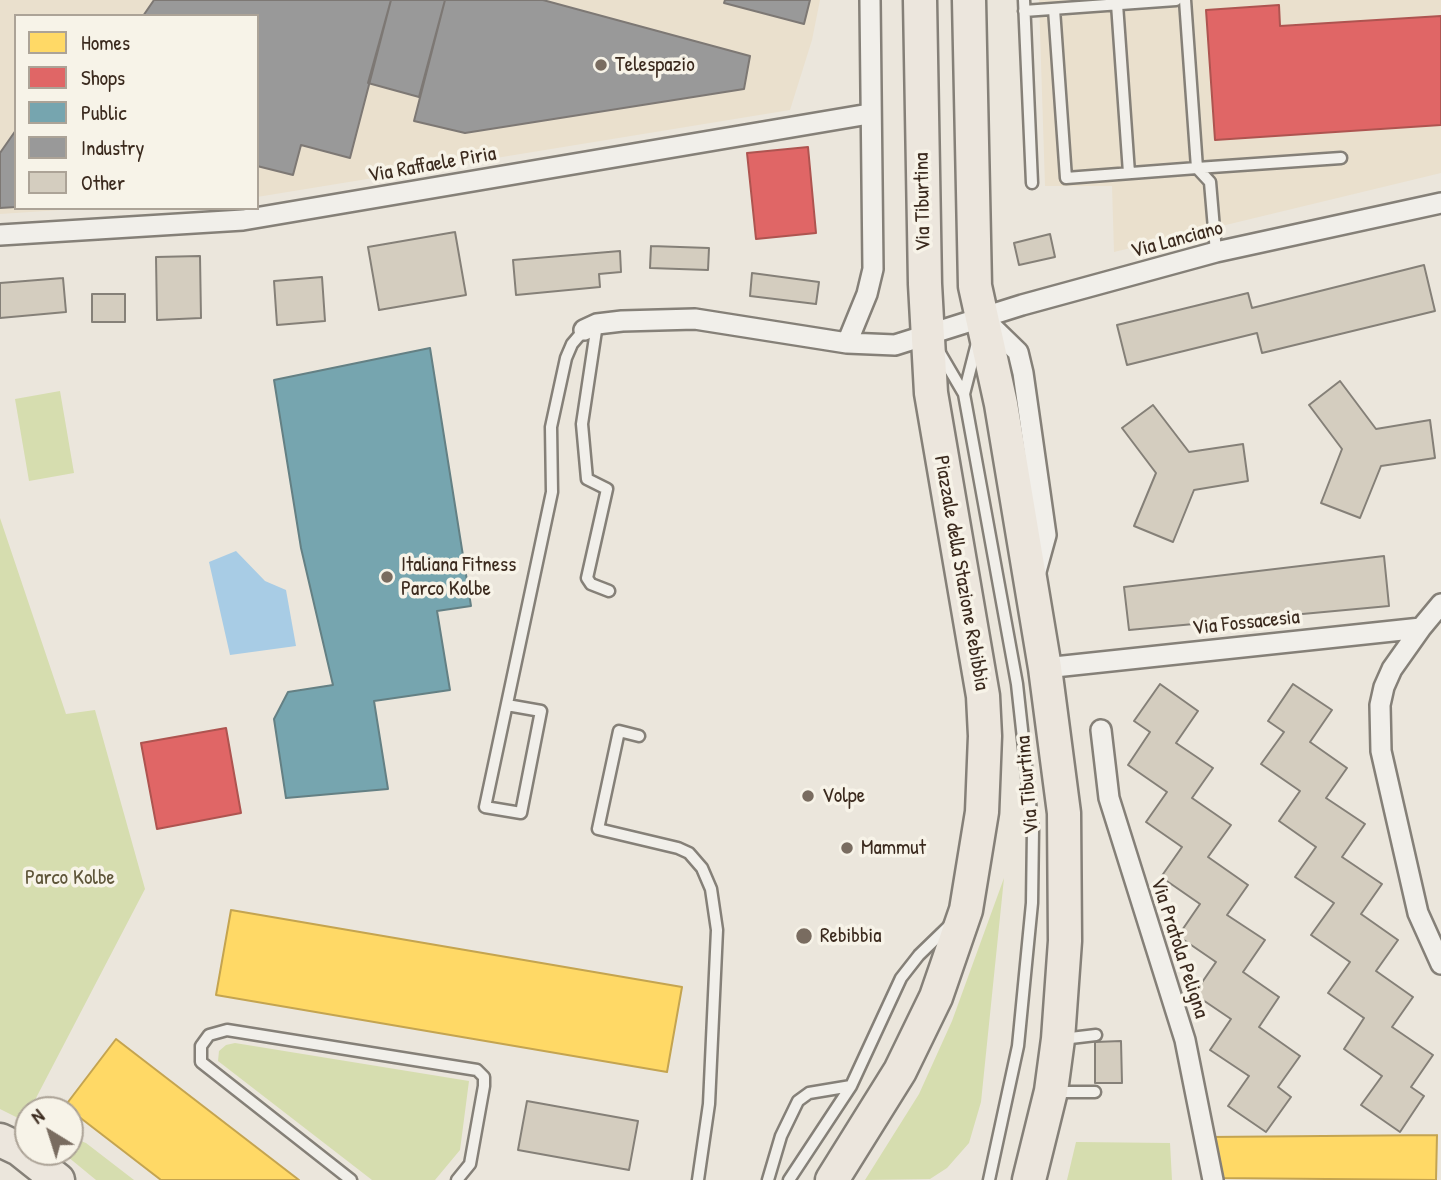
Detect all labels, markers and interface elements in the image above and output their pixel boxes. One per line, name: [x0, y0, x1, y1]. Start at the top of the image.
legend: [14, 14, 259, 210]
text: Homes: [81, 28, 130, 57]
place label: Telespazio: [615, 52, 695, 78]
marker: Telespazio: [593, 57, 609, 73]
text: Shops: [81, 63, 125, 92]
text: Public: [81, 98, 127, 127]
text: Industry: [81, 133, 144, 162]
street label: Via Raffaele Piria: [366, 141, 498, 189]
street label: Via Tiburtina: [910, 152, 936, 252]
text: Other: [81, 168, 125, 197]
street label: Via Lanciano: [1128, 216, 1226, 264]
street label: Piazzale della Stazione Rebibbia: [928, 454, 994, 692]
place label: Italiana Fitness Parco Kolbe: [401, 552, 516, 602]
marker: Italiana Fitness Parco Kolbe: [379, 569, 395, 585]
street label: Via Fossacesia: [1191, 605, 1301, 641]
street label: Via Tiburtina: [1011, 735, 1045, 835]
place label: Volpe: [822, 783, 865, 809]
marker: Volpe: [800, 788, 816, 804]
place label: Mammut: [861, 835, 926, 861]
marker: Mammut: [839, 840, 855, 856]
park label: Parco Kolbe: [25, 865, 115, 891]
street label: Via Pratola Peligna: [1144, 875, 1214, 1021]
place label: Rebibbia: [820, 923, 881, 949]
marker: Rebibbia: [794, 926, 814, 946]
north arrow: [14, 1096, 84, 1166]
text: N: [25, 1103, 49, 1129]

